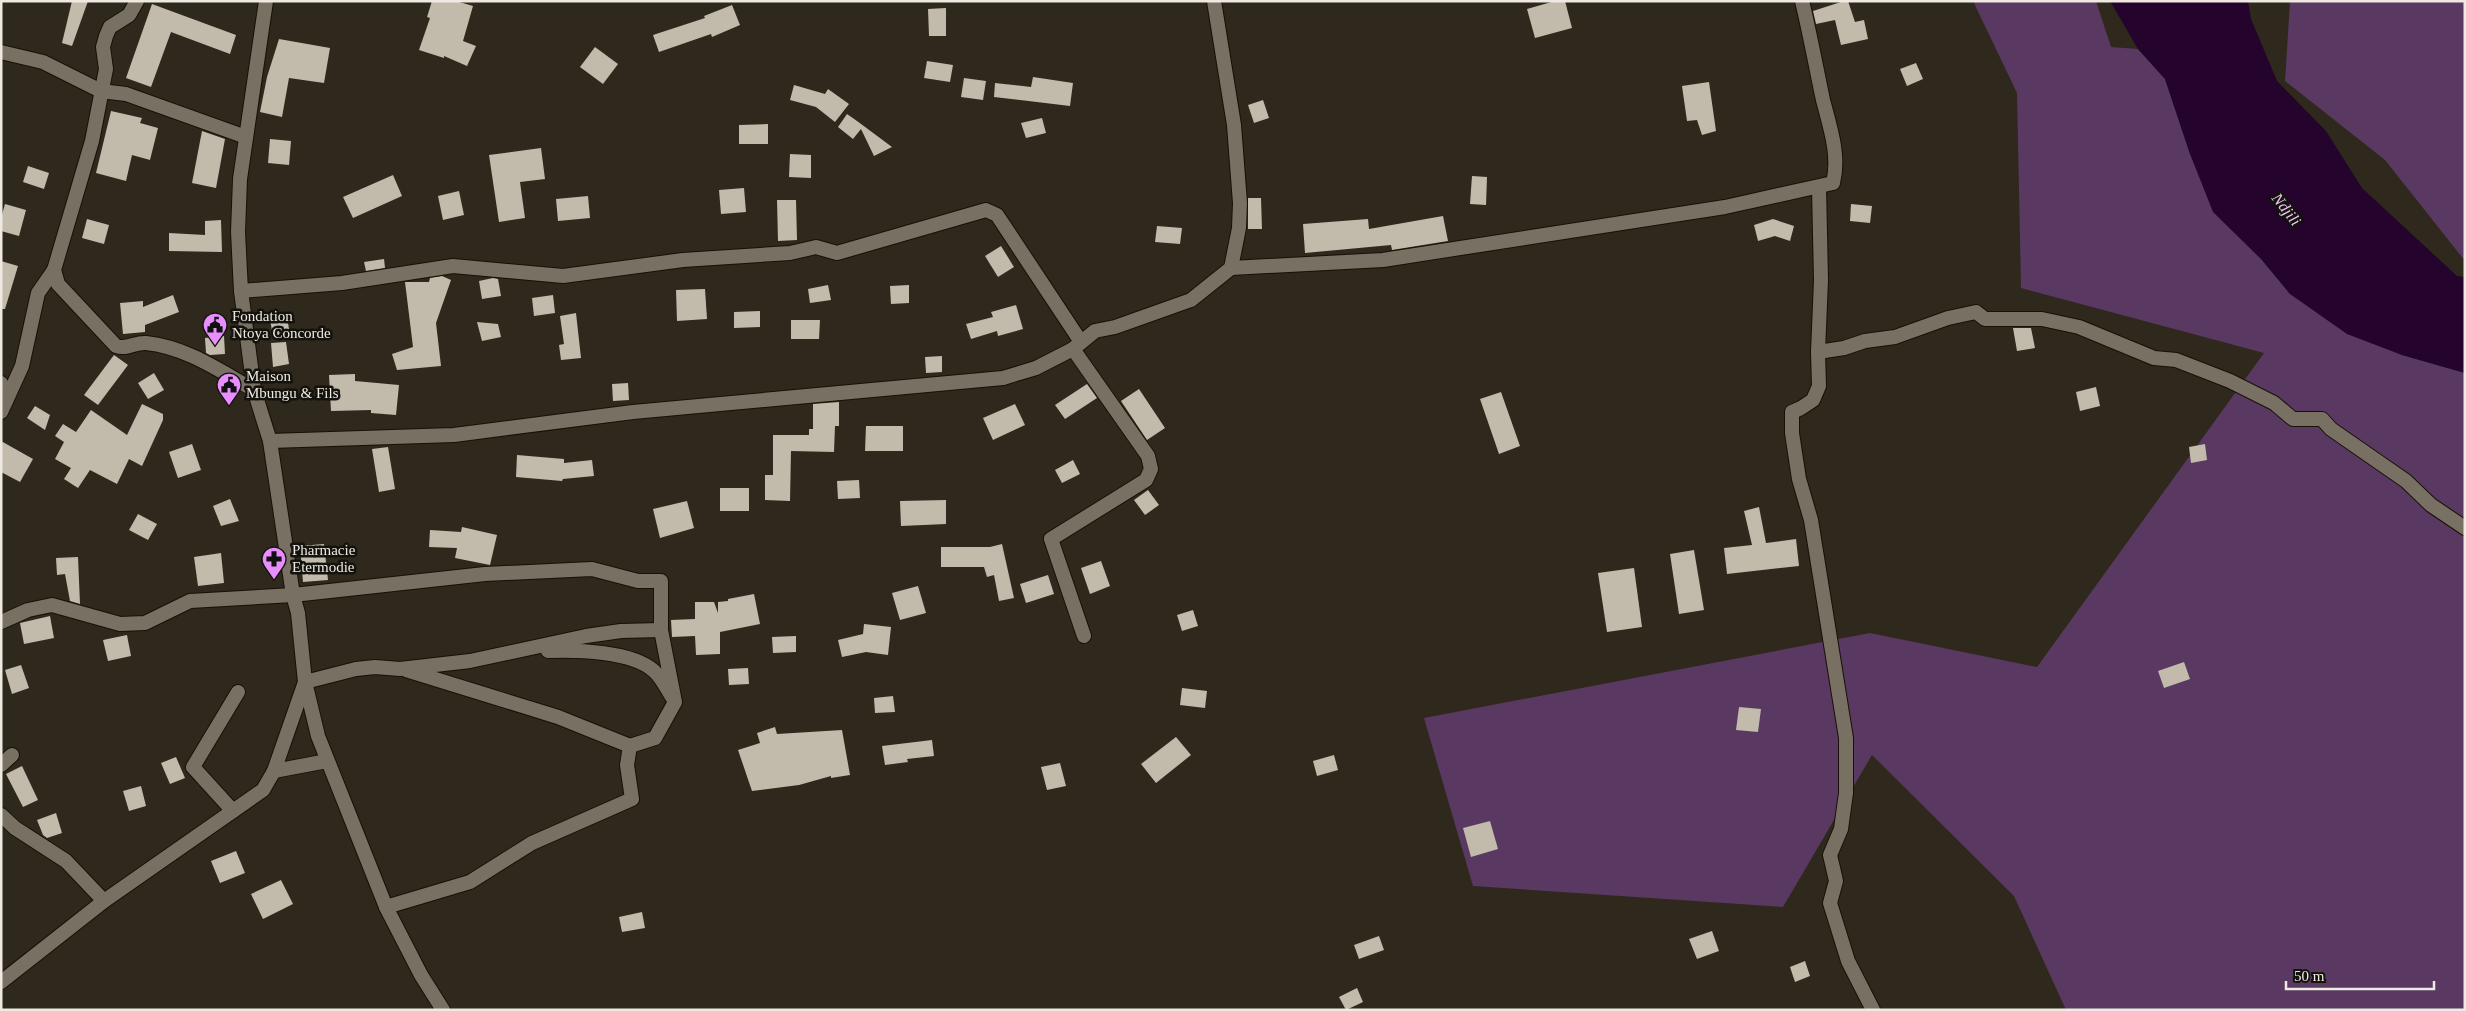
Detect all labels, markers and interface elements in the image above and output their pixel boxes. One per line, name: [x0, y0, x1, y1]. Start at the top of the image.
water label: Ndjili: [2267, 189, 2305, 230]
place label: Fondation Ntoya Concorde: [232, 308, 331, 341]
public building icon: Fondation Ntoya Concorde: [202, 312, 228, 346]
place label: Maison Mbungu & Fils: [246, 368, 339, 401]
public building icon: Maison Mbungu & Fils: [216, 372, 242, 406]
place label: Pharmacie Etermodie: [292, 542, 356, 575]
pharmacy icon: Pharmacie Etermodie: [261, 546, 287, 580]
scale bar: [2286, 958, 2434, 990]
text: 50 m: [2294, 968, 2325, 984]

